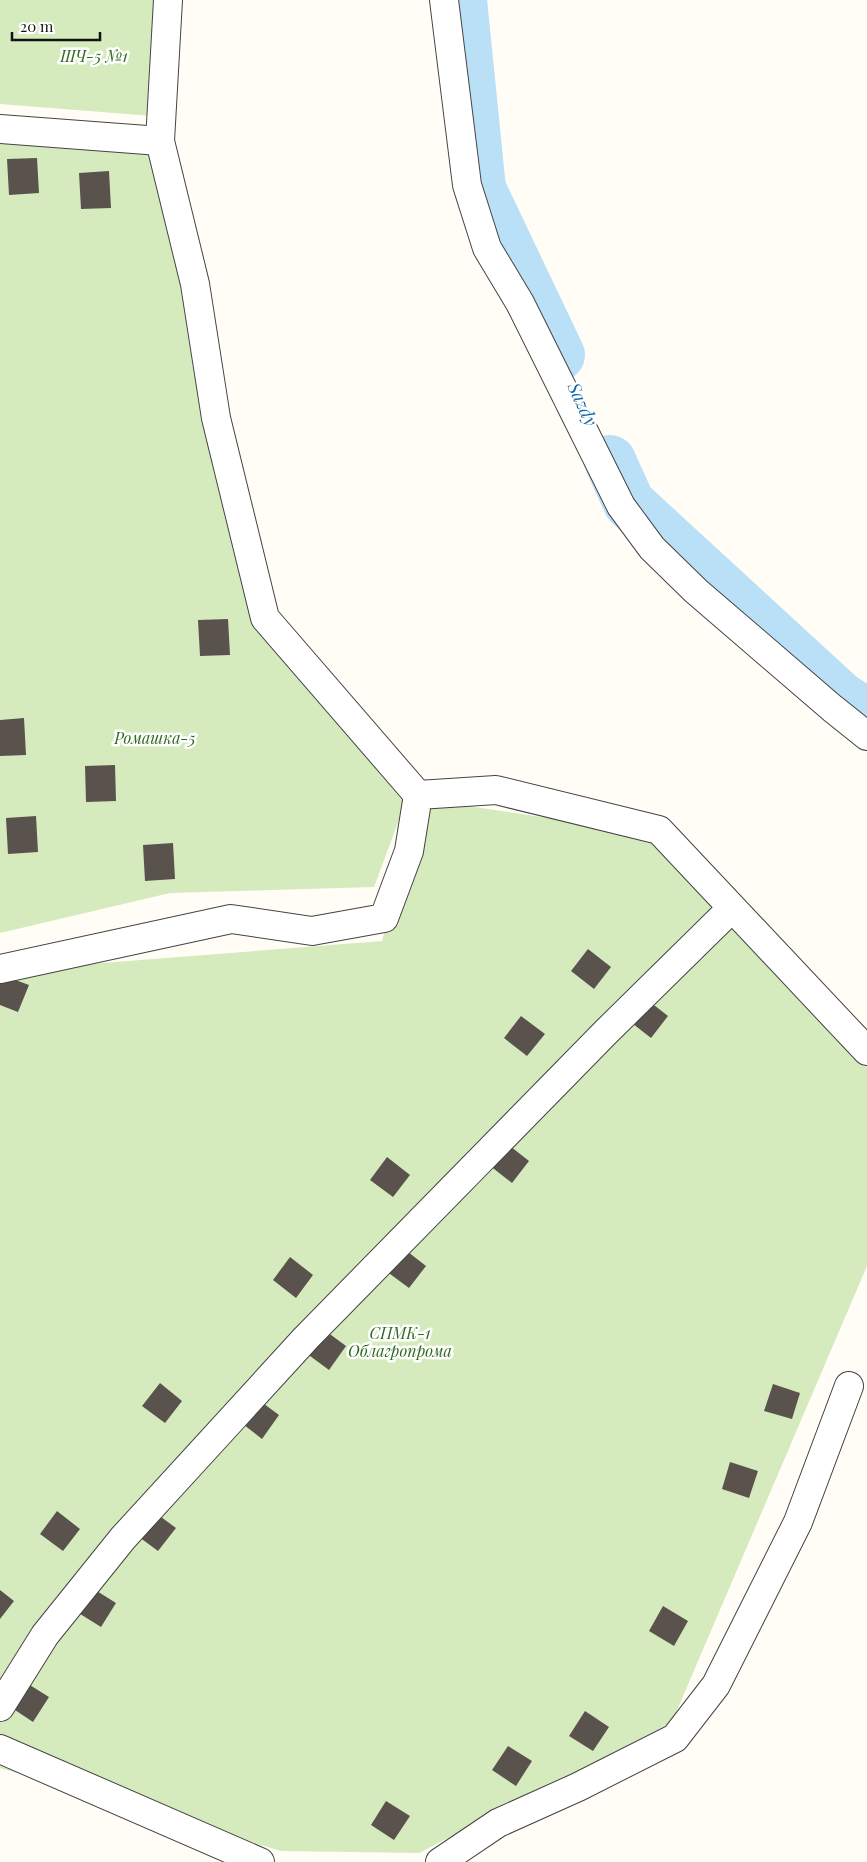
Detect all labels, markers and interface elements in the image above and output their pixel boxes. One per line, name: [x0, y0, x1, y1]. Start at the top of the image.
scale bar: [12, 10, 100, 42]
text: 20 m: [20, 16, 54, 36]
park label: ШЧ-5 №1: [59, 45, 128, 66]
water label: Sazdy: [562, 377, 604, 430]
park label: Ромашка-5: [113, 727, 196, 748]
park label: СПМК-1 Облагропрома: [348, 1322, 452, 1361]

